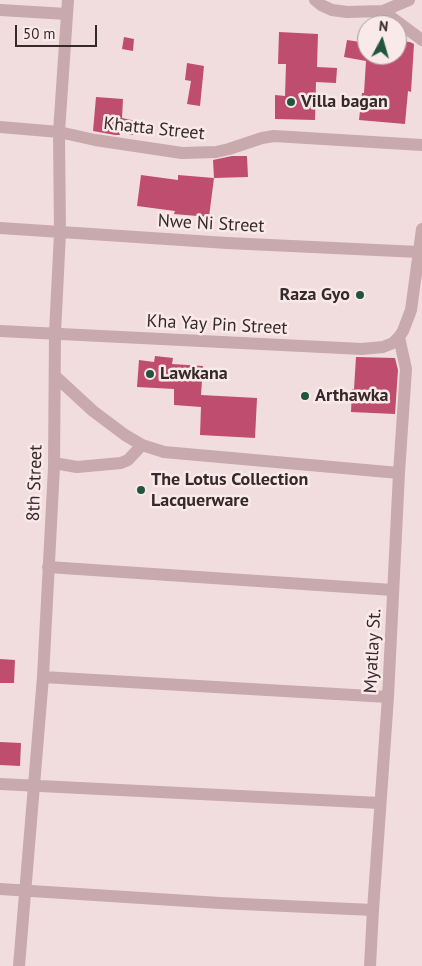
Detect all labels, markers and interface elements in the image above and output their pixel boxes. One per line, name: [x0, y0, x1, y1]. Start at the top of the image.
scale bar: [18, 15, 100, 47]
north arrow: [357, 15, 407, 65]
text: N: [378, 17, 389, 36]
text: 50 m: [23, 24, 56, 43]
place label: Villa bagan: [301, 91, 388, 113]
marker: Villa bagan: [285, 96, 297, 108]
street label: Khatta Street: [102, 113, 206, 145]
street label: Nwe Ni Street: [157, 210, 265, 238]
place label: Raza Gyo: [279, 284, 350, 306]
marker: Raza Gyo: [354, 289, 366, 301]
street label: Kha Yay Pin Street: [146, 311, 288, 339]
place label: Lawkana: [160, 363, 228, 385]
marker: Lawkana: [144, 368, 156, 380]
place label: Arthawka: [315, 385, 389, 407]
marker: Arthawka: [299, 390, 311, 402]
street label: 8th Street: [23, 444, 47, 522]
place label: The Lotus Collection Lacquerware: [151, 469, 308, 512]
marker: The Lotus Collection Lacquerware: [135, 484, 147, 496]
street label: Myatlay St.: [360, 608, 386, 694]

